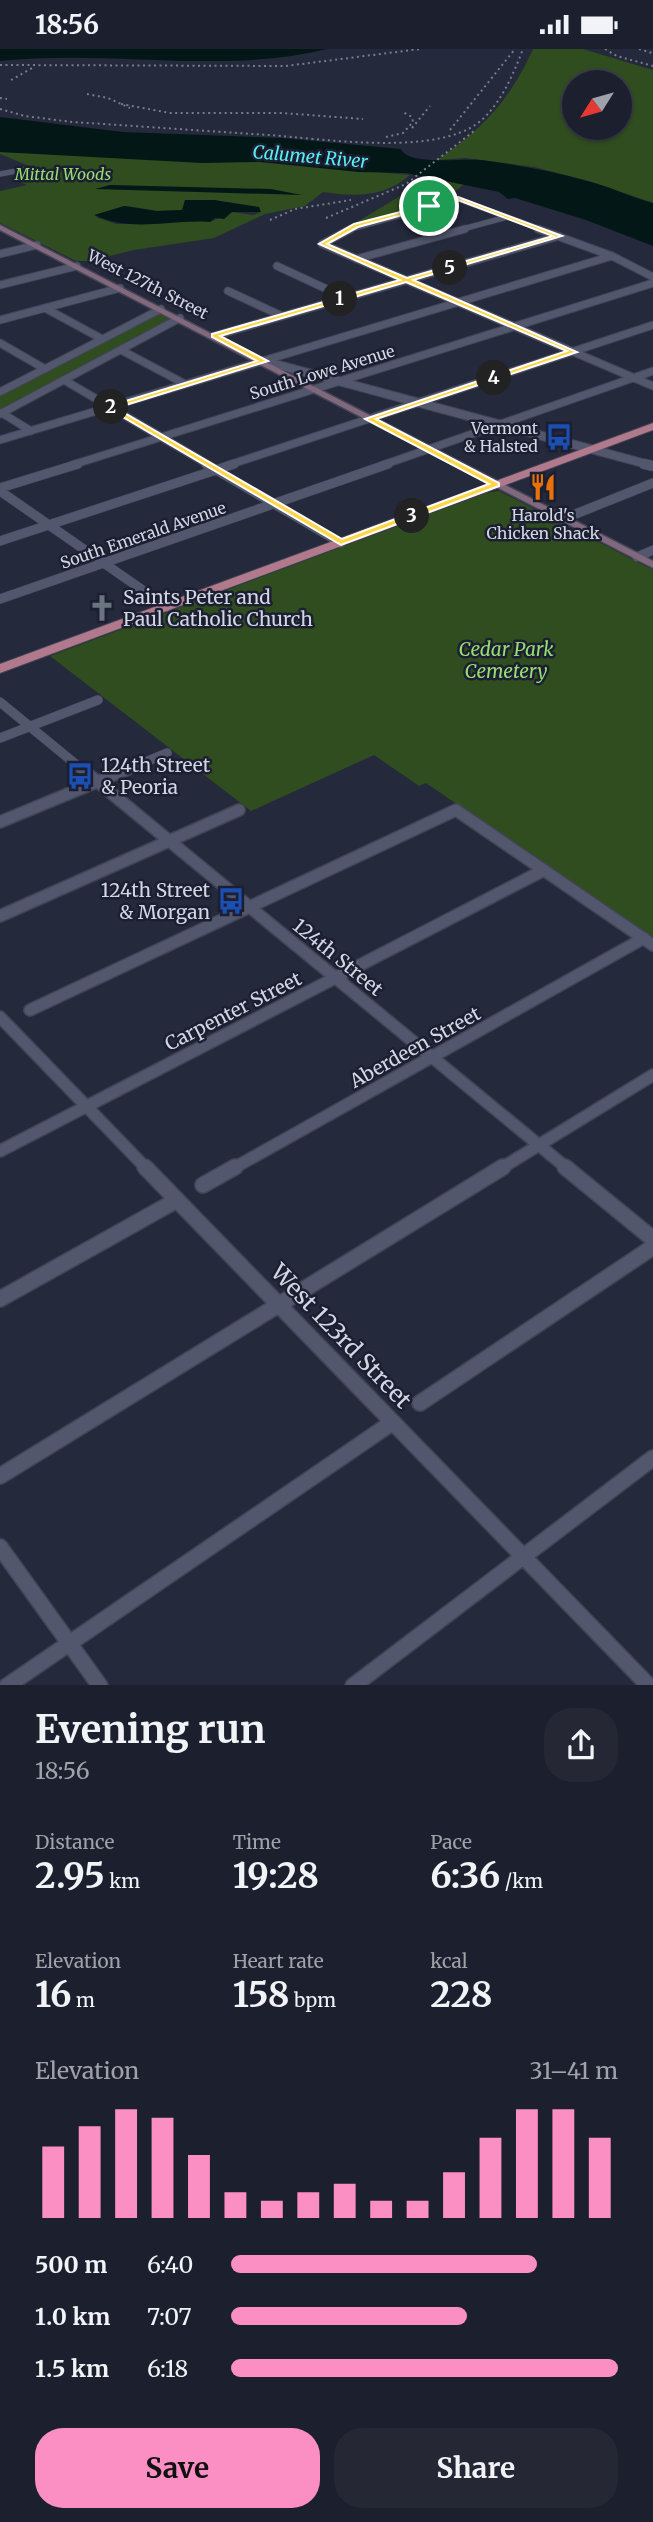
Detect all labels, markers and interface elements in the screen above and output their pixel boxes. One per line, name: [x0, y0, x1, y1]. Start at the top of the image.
text: 18:56: [35, 8, 99, 41]
north arrow: [562, 70, 632, 140]
map controls: [562, 70, 632, 140]
water label: Calumet River: [251, 140, 369, 173]
park label: Mittal Woods: [14, 164, 112, 184]
pin: [399, 176, 459, 236]
icon: arrive: [410, 187, 448, 225]
street label: West 127th Street: [83, 244, 212, 323]
pin: 5: [433, 251, 468, 285]
text: 5: [444, 255, 455, 279]
pin: 1: [322, 281, 358, 317]
text: 1: [335, 286, 344, 310]
street label: South Lowe Avenue: [247, 340, 397, 404]
pin: 4: [476, 361, 512, 395]
text: 4: [487, 365, 500, 389]
pin: 2: [94, 389, 128, 425]
text: 2: [105, 394, 116, 418]
place label: Vermont & Halsted: [464, 418, 539, 456]
bus stop icon: Vermont & Halsted: [544, 422, 574, 452]
restaurant icon: Harold's Chicken Shack: [528, 472, 558, 502]
street label: South Emerald Avenue: [58, 497, 228, 573]
pin: 3: [394, 498, 430, 533]
text: 3: [406, 503, 417, 527]
place label: Harold's Chicken Shack: [486, 505, 600, 543]
place label: Saints Peter and Paul Catholic Church: [123, 585, 313, 631]
church icon: Saints Peter and Paul Catholic Church: [87, 593, 117, 623]
park label: Cedar Park Cemetery: [458, 637, 554, 683]
place label: 124th Street & Peoria: [101, 753, 211, 799]
bus stop icon: 124th Street & Peoria: [65, 761, 95, 791]
place label: 124th Street & Morgan: [101, 878, 211, 924]
bus stop icon: 124th Street & Morgan: [216, 886, 246, 916]
street label: 124th Street: [288, 913, 388, 1001]
street label: Carpenter Street: [161, 966, 306, 1056]
street label: Aberdeen Street: [344, 1001, 485, 1093]
street label: West 123rd Street: [264, 1256, 418, 1414]
text: Evening run: [35, 1706, 266, 1753]
button: share: [544, 1708, 618, 1782]
text: 18:56: [35, 1756, 90, 1785]
text: Distance: [35, 1830, 114, 1854]
text: Time: [233, 1830, 281, 1854]
text: Pace: [430, 1830, 472, 1854]
text: 2.95: [35, 1854, 105, 1898]
text: 19:28: [233, 1854, 319, 1898]
text: 6:36: [430, 1854, 500, 1898]
text: km: [105, 1869, 140, 1893]
text: /km: [500, 1869, 543, 1893]
text: Elevation: [35, 1949, 121, 1973]
text: Heart rate: [233, 1949, 324, 1973]
text: kcal: [430, 1949, 468, 1973]
text: 16: [35, 1973, 71, 2017]
text: 158: [233, 1973, 290, 2017]
text: 228: [430, 1973, 493, 2017]
text: m: [71, 1988, 95, 2012]
text: bpm: [290, 1988, 336, 2012]
text: Elevation: [35, 2056, 139, 2085]
text: 31–41 m: [529, 2056, 618, 2085]
text: 500 m: [35, 2250, 107, 2279]
text: 6:40: [147, 2250, 193, 2279]
text: 1.0 km: [35, 2302, 110, 2331]
text: 7:07: [147, 2302, 192, 2331]
text: 1.5 km: [35, 2354, 109, 2383]
text: 6:18: [147, 2354, 188, 2383]
button: Save: [35, 2428, 320, 2508]
button: Share: [334, 2428, 618, 2508]

